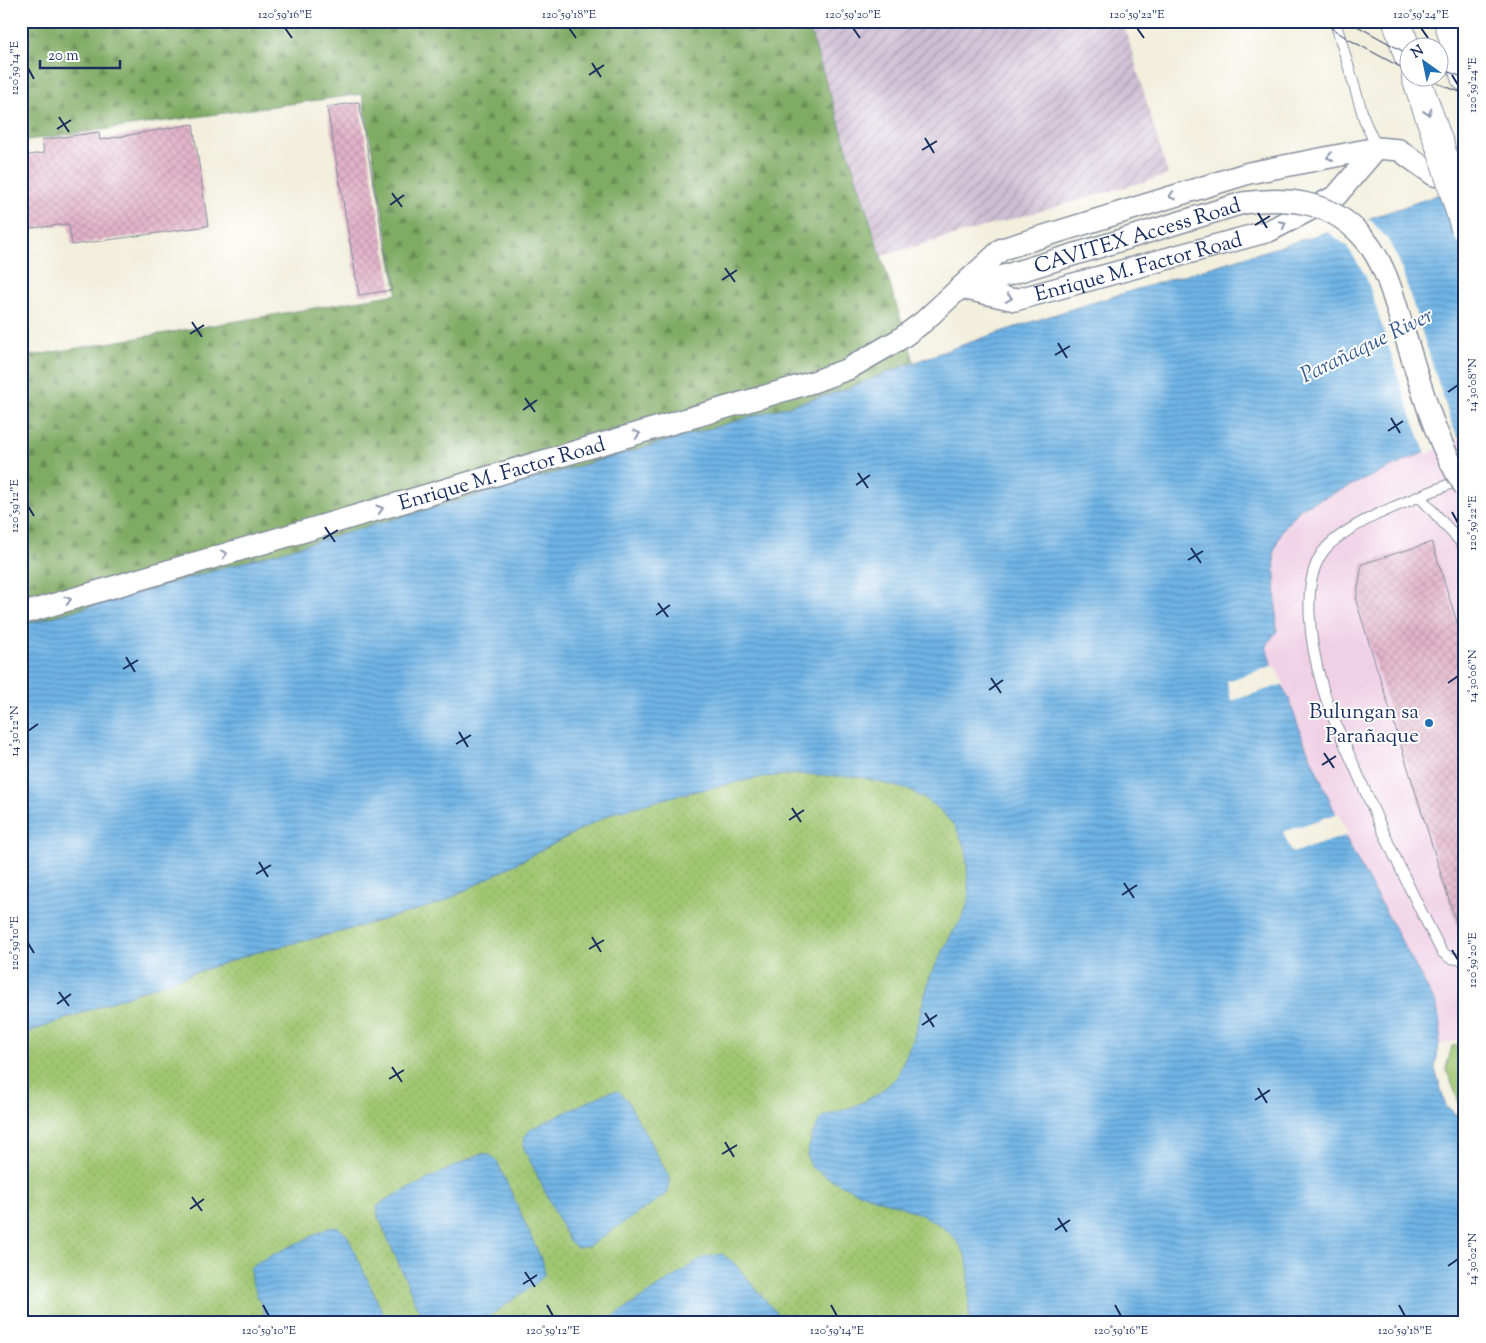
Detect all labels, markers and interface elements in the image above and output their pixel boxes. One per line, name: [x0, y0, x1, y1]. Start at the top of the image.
text: 120°59'16"E: [258, 6, 313, 24]
text: 120°59'18"E: [542, 6, 597, 24]
text: 120°59'20"E: [825, 6, 882, 24]
text: 120°59'22"E: [1110, 6, 1165, 24]
text: 120°59'24"E: [1393, 6, 1449, 24]
scale bar: [40, 38, 120, 70]
north arrow: [1398, 38, 1448, 88]
text: 120°59'14"E: [6, 40, 24, 95]
text: N: [1408, 41, 1428, 64]
text: 20 m: [48, 46, 79, 67]
text: 120°59'24"E: [1464, 57, 1482, 113]
one-way arrow: [1422, 107, 1432, 116]
one-way arrow: [1325, 152, 1334, 162]
street label: CAVITEX Access Road: [1031, 191, 1245, 283]
one-way arrow: [1169, 191, 1177, 201]
one-way arrow: [1278, 220, 1287, 230]
street label: Enrique M. Factor Road: [1032, 226, 1246, 311]
one-way arrow: [1005, 293, 1014, 303]
water label: Parañaque River: [1295, 301, 1439, 393]
text: 14°30'08"N: [1464, 358, 1482, 412]
one-way arrow: [632, 429, 640, 439]
street label: Enrique M. Factor Road: [395, 431, 609, 520]
text: 120°59'12"E: [6, 478, 24, 533]
text: 120°59'22"E: [1464, 495, 1482, 550]
one-way arrow: [375, 504, 384, 514]
one-way arrow: [219, 550, 228, 560]
one-way arrow: [63, 595, 72, 605]
text: 14°30'06"N: [1464, 649, 1482, 703]
place label: Bulungan sa Parañaque: [1309, 698, 1419, 752]
text: 14°30'12"N: [6, 705, 24, 757]
marker: Bulungan sa Parañaque: [1423, 717, 1435, 729]
text: 120°59'10"E: [6, 915, 24, 970]
text: 120°59'20"E: [1464, 931, 1482, 988]
text: 14°30'02"N: [1464, 1232, 1482, 1285]
text: 120°59'10"E: [242, 1322, 297, 1340]
text: 120°59'12"E: [526, 1322, 581, 1340]
text: 120°59'14"E: [810, 1322, 865, 1340]
text: 120°59'16"E: [1094, 1322, 1149, 1340]
text: 120°59'18"E: [1378, 1322, 1433, 1340]

